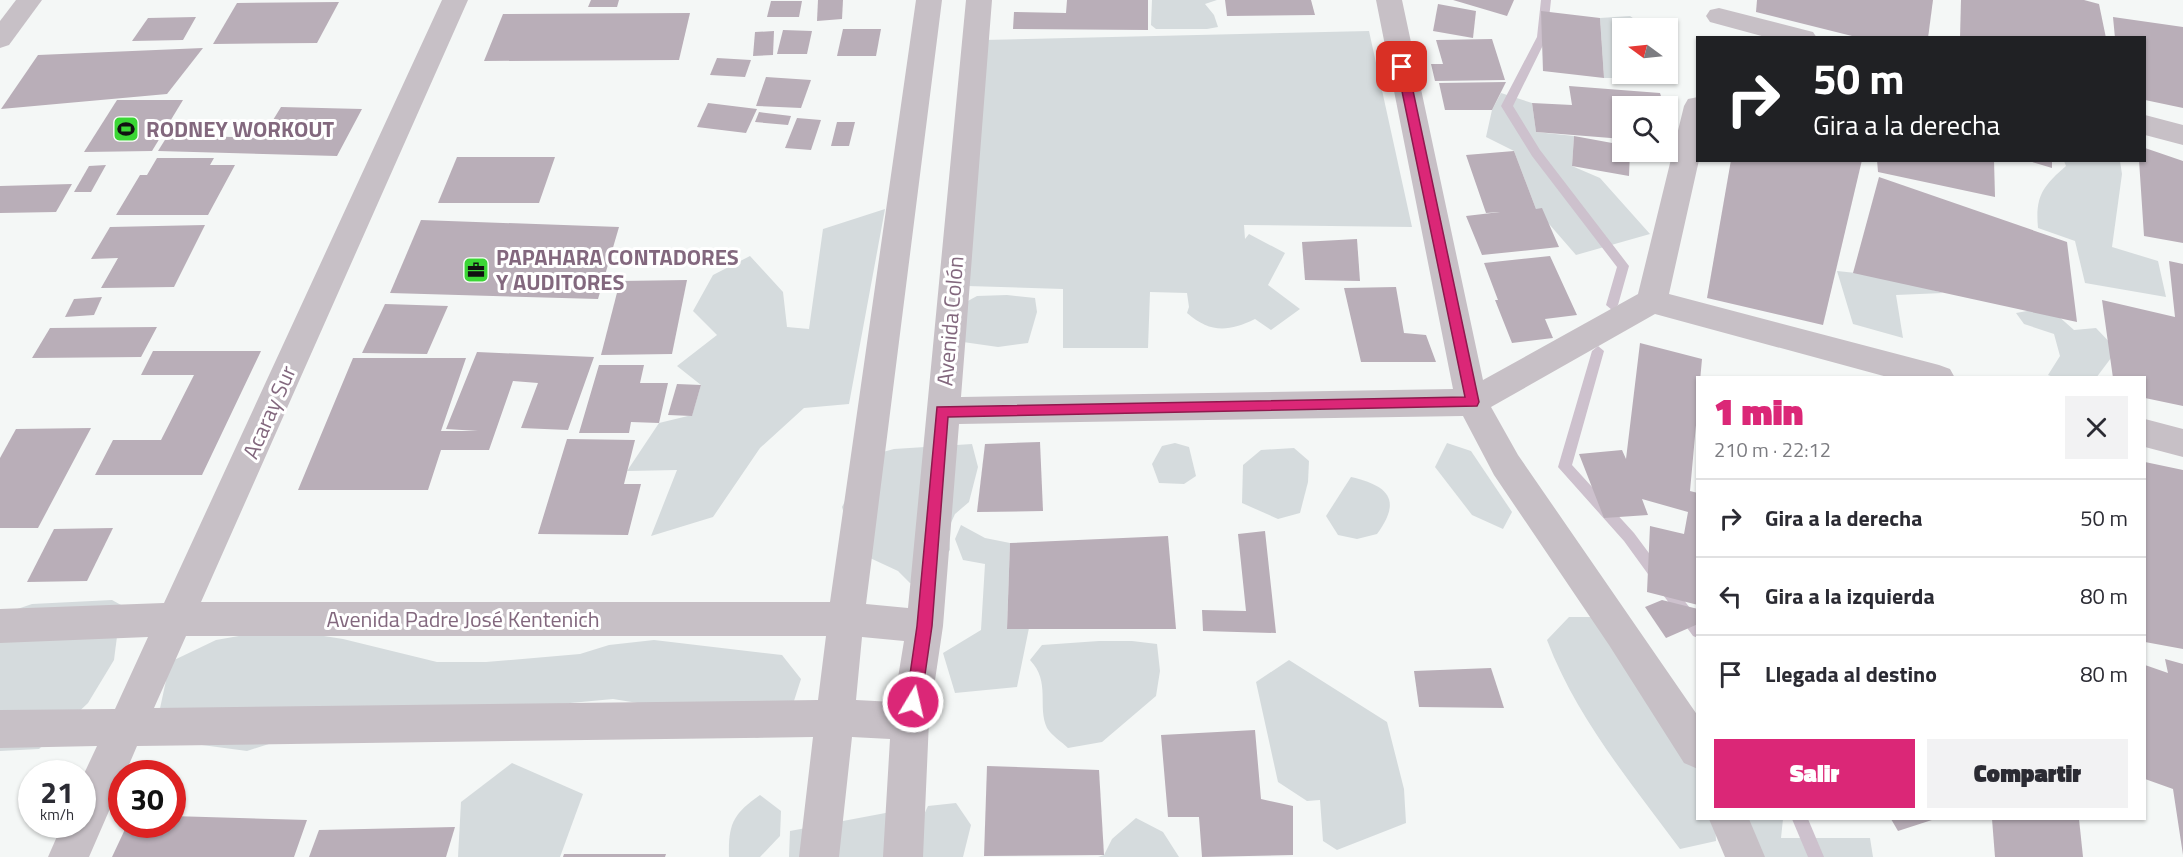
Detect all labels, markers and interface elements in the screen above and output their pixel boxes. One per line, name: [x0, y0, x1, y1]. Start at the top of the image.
north arrow: [1612, 18, 1678, 84]
map controls: [1612, 18, 1678, 162]
pin: [1376, 41, 1427, 92]
text: 50 m: [1813, 46, 1905, 110]
icon: arrive: [1385, 50, 1418, 83]
icon: right: [1714, 60, 1792, 138]
button: search: [1612, 96, 1678, 162]
text: Gira a la derecha: [1813, 104, 2000, 145]
place label: RODNEY WORKOUT: [146, 112, 335, 146]
sports icon: RODNEY WORKOUT: [111, 114, 141, 144]
place label: PAPAHARA CONTADORES Y AUDITORES: [496, 240, 739, 299]
office icon: PAPAHARA CONTADORES Y AUDITORES: [461, 255, 491, 285]
street label: Avenida Colón: [927, 255, 973, 387]
street label: Acaray Sur: [233, 360, 305, 464]
text: 1 min: [1714, 384, 1803, 439]
button: close: [2065, 396, 2128, 459]
text: 210 m · 22:12: [1714, 434, 1831, 465]
text: Gira a la derecha: [1765, 501, 1922, 535]
text: 50 m: [2080, 501, 2128, 535]
icon: right: [1714, 502, 1747, 535]
text: Gira a la izquierda: [1765, 579, 1935, 613]
text: 80 m: [2080, 579, 2128, 613]
icon: left: [1714, 580, 1747, 613]
street label: Avenida Padre José Kentenich: [326, 602, 600, 636]
text: Llegada al destino: [1765, 657, 1937, 691]
text: 80 m: [2080, 657, 2128, 691]
icon: arrive: [1714, 658, 1747, 691]
position arrow: [881, 670, 945, 734]
button: Salir: [1714, 739, 1915, 808]
button: Compartir: [1927, 739, 2128, 808]
speed limit sign: 30: [108, 760, 186, 838]
text: 21: [40, 769, 74, 815]
text: km/h: [40, 803, 74, 826]

